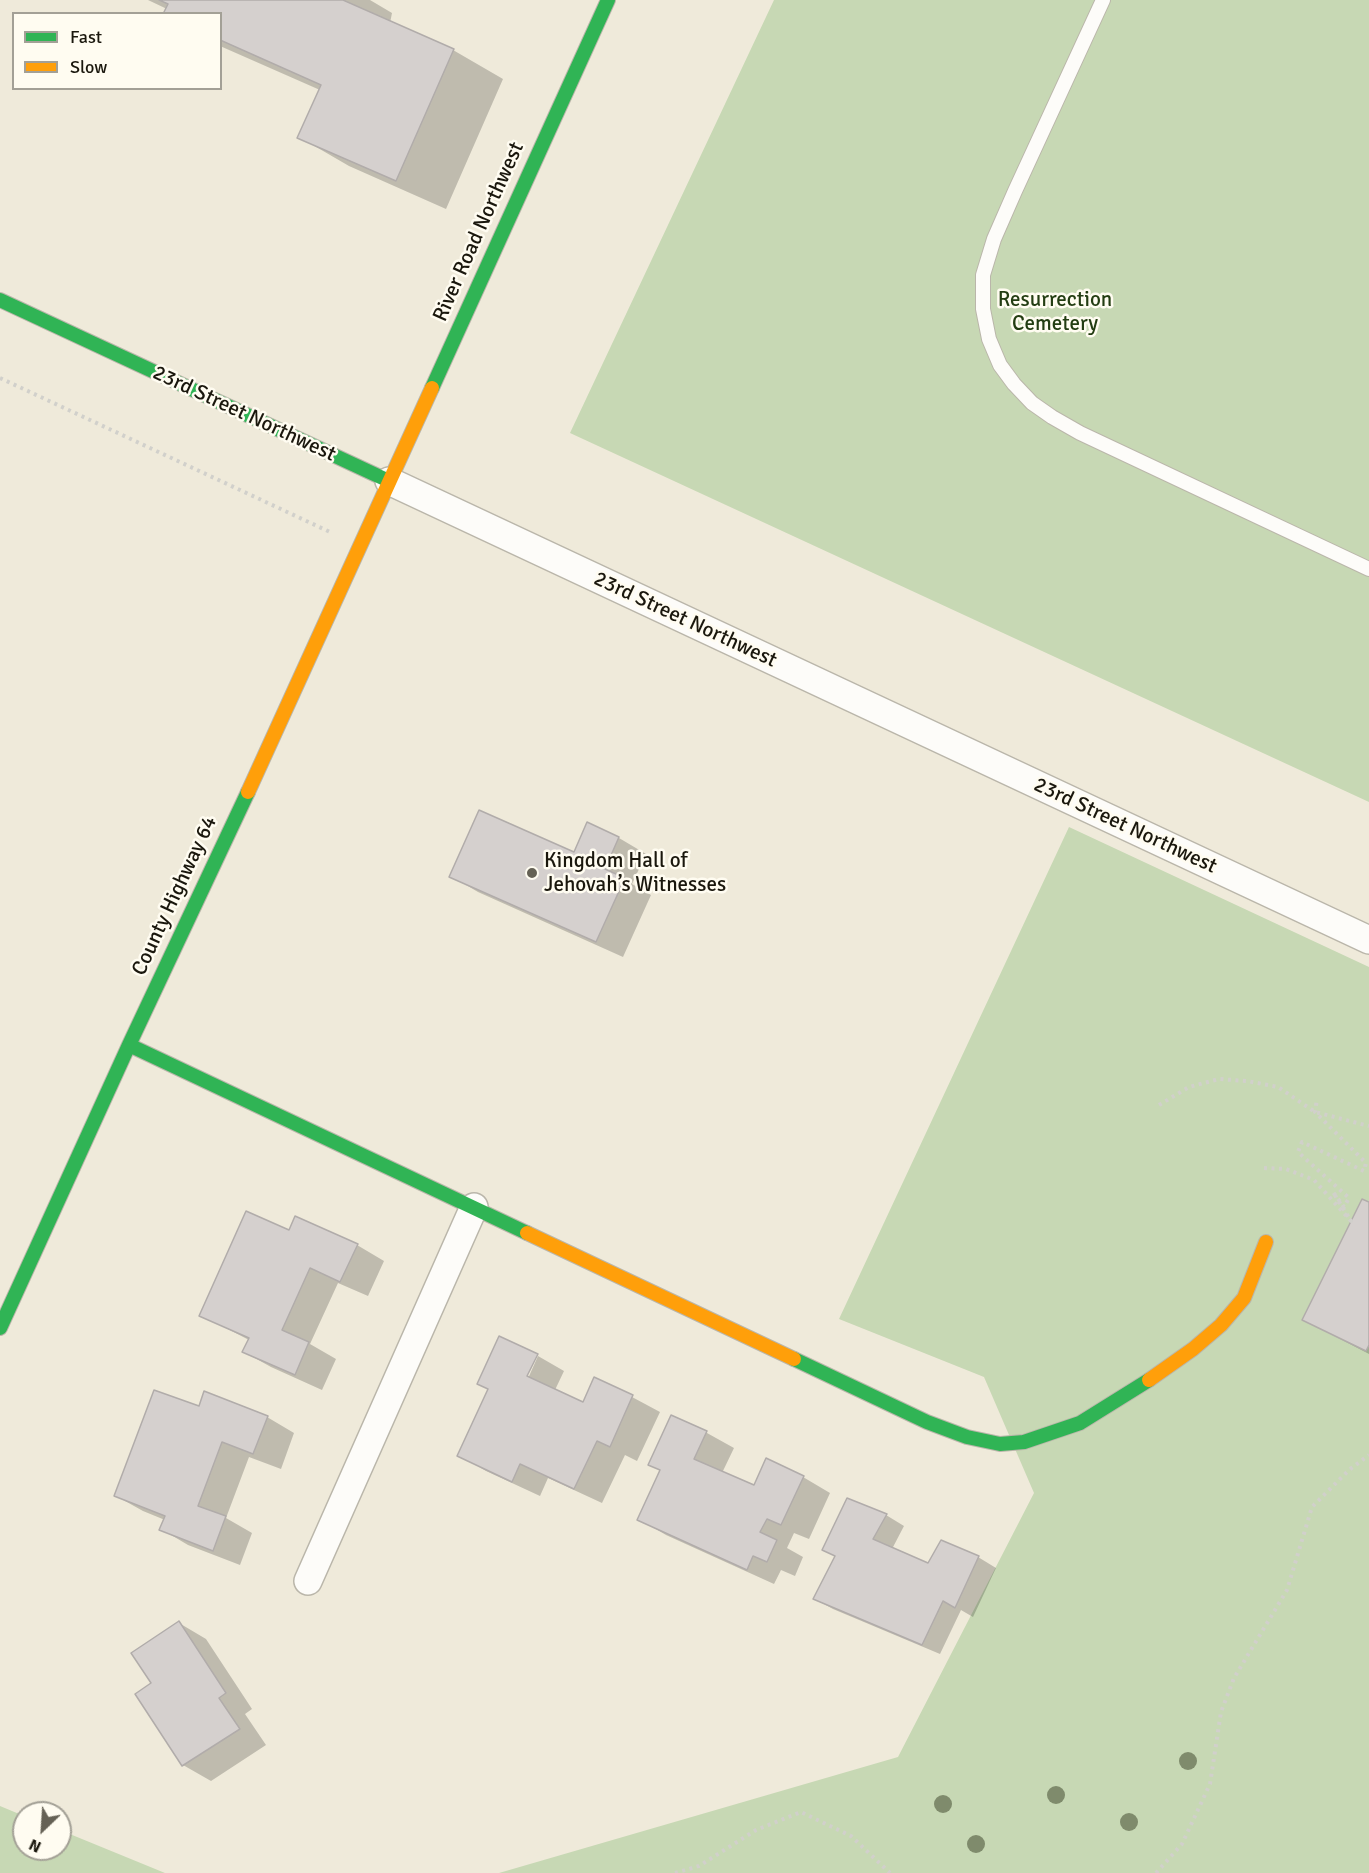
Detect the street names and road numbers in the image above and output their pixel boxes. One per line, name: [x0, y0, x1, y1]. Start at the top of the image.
street label: River Road Northwest: [428, 138, 530, 326]
street label: 23rd Street Northwest: [148, 361, 340, 467]
street label: 23rd Street Northwest: [589, 567, 781, 673]
street label: 23rd Street Northwest: [1029, 773, 1221, 879]
street label: County Highway 64: [127, 812, 223, 980]

